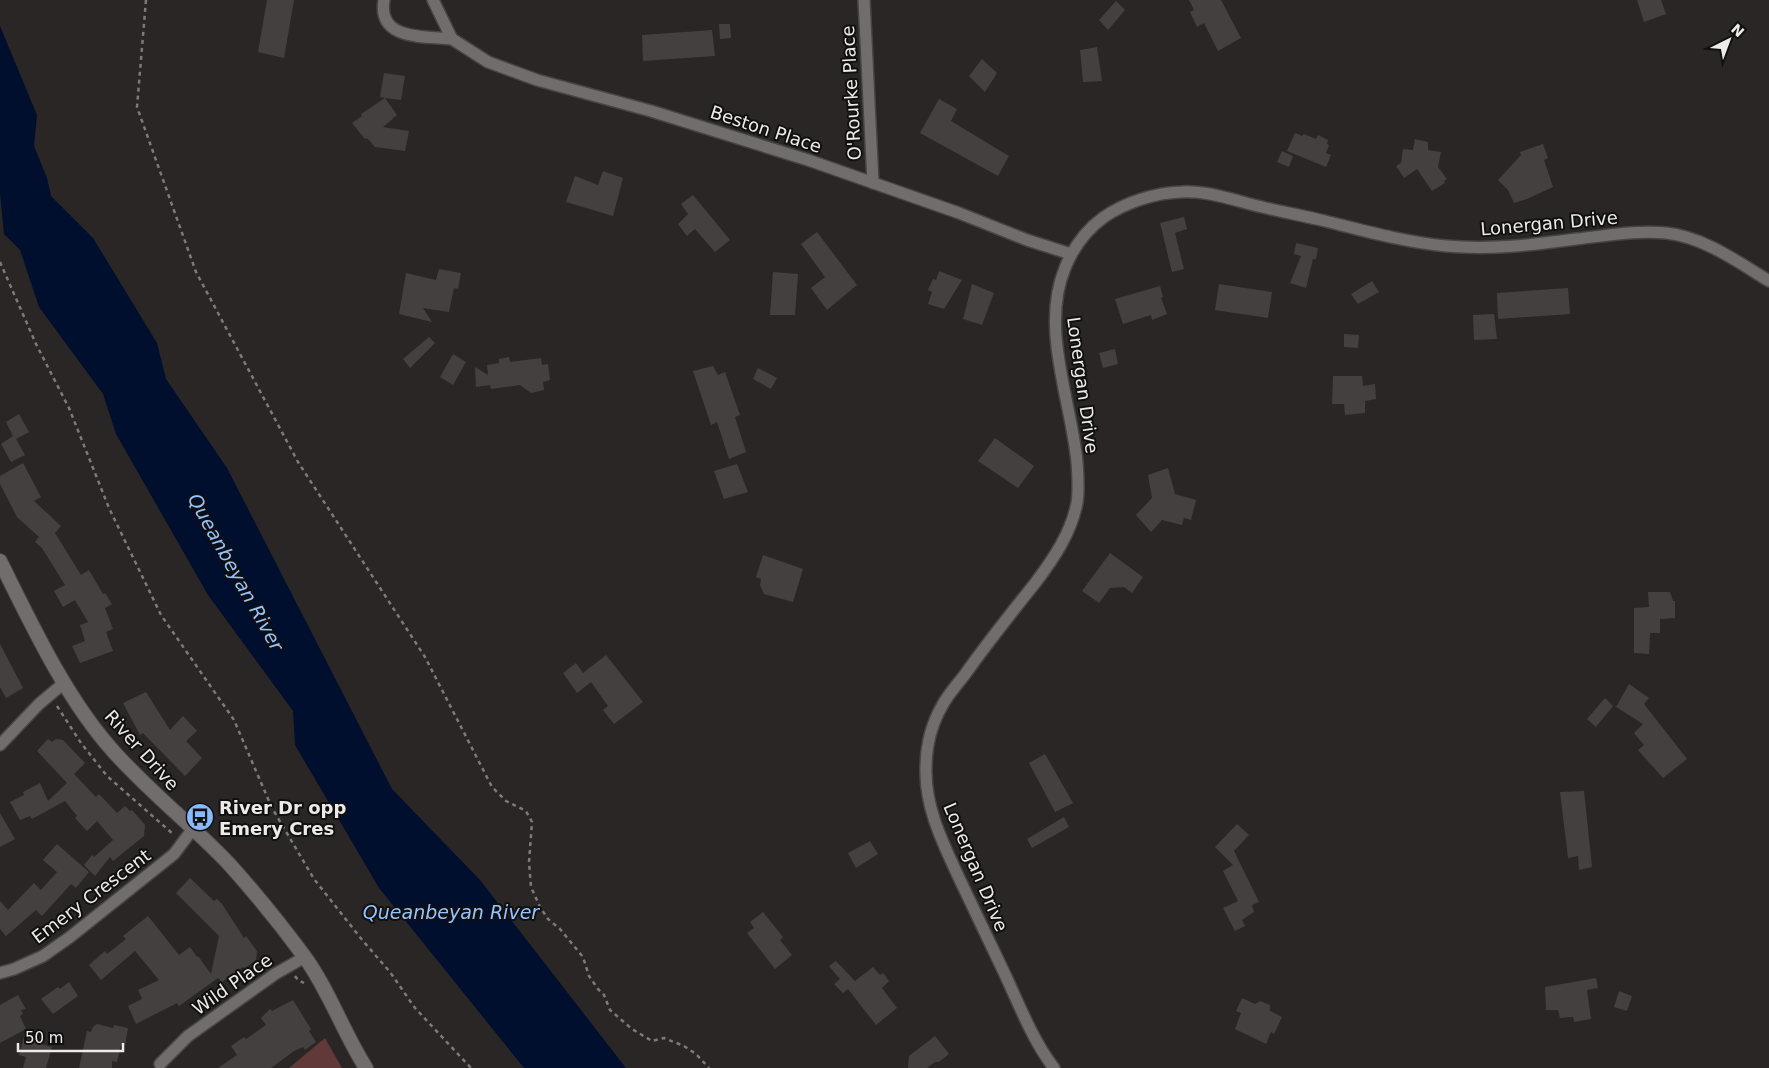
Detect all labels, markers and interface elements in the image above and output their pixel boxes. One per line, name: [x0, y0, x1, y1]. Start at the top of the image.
north arrow: [1704, 15, 1754, 65]
text: N: [1728, 20, 1747, 40]
street label: O'Rourke Place: [837, 25, 865, 161]
street label: Beston Place: [708, 101, 824, 157]
street label: Lonergan Drive: [1479, 207, 1619, 239]
street label: Lonergan Drive: [1063, 315, 1103, 455]
water label: Queanbeyan River: [184, 490, 289, 655]
street label: River Drive: [101, 706, 183, 794]
place label: River Dr opp Emery Cres: [219, 797, 346, 839]
street label: Lonergan Drive: [939, 799, 1013, 935]
bus stop icon: River Dr opp Emery Cres: [185, 802, 215, 832]
street label: Emery Crescent: [27, 845, 155, 947]
water label: Queanbeyan River: [363, 901, 540, 923]
street label: Wild Place: [188, 949, 276, 1019]
scale bar: [18, 1020, 122, 1052]
text: 50 m: [25, 1029, 63, 1047]

